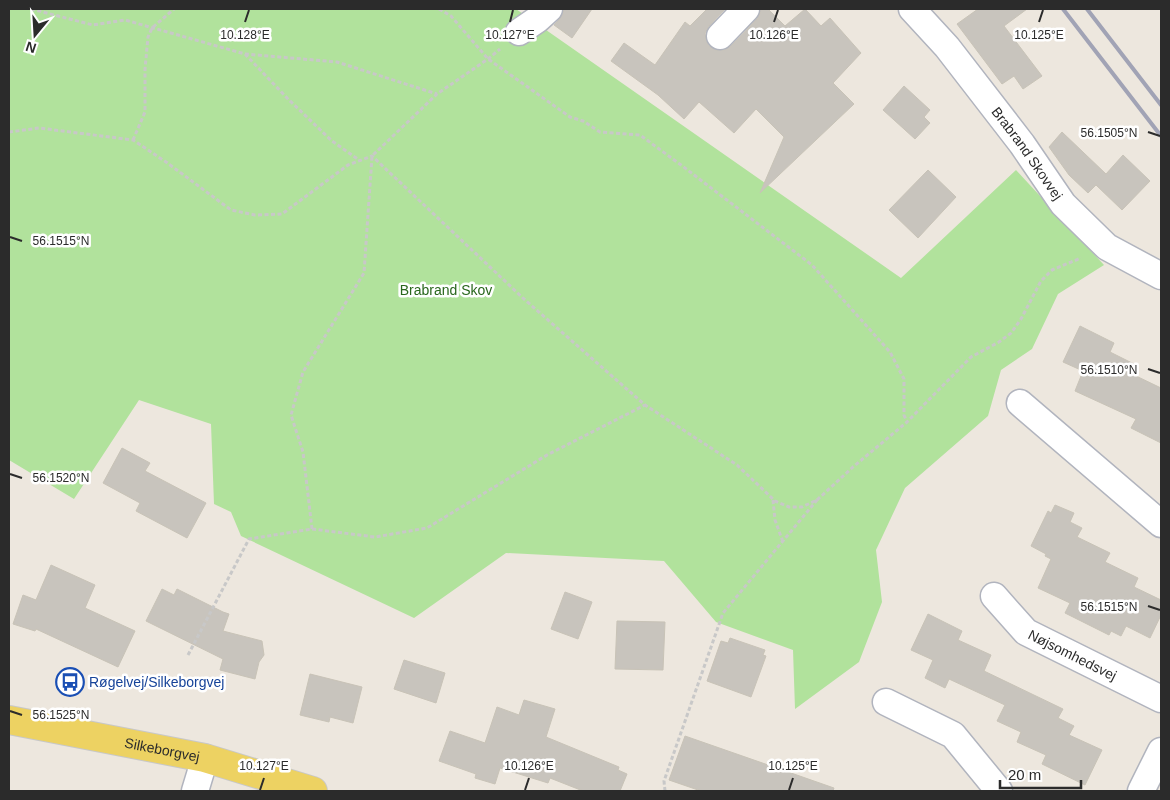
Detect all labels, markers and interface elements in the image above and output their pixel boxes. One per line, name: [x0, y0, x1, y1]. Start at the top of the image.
north arrow: [10, 10, 60, 60]
text: 10.128°E: [220, 28, 270, 42]
text: 10.127°E: [485, 28, 535, 42]
text: 10.126°E: [749, 28, 799, 42]
text: 10.125°E: [1014, 28, 1064, 42]
text: N: [24, 38, 38, 57]
street label: Brabrand Skovvej: [988, 104, 1066, 203]
text: 56.1505°N: [1081, 126, 1137, 140]
text: 56.1515°N: [33, 234, 89, 248]
park label: Brabrand Skov: [400, 282, 492, 298]
text: 56.1510°N: [1081, 363, 1137, 377]
text: 56.1520°N: [33, 471, 89, 485]
text: 56.1515°N: [1081, 600, 1137, 614]
street label: Nøjsomhedsvej: [1026, 626, 1119, 684]
bus stop icon: Røgelvej/Silkeborgvej: [55, 667, 85, 697]
place label: Røgelvej/Silkeborgvej: [89, 674, 224, 690]
text: 56.1525°N: [33, 708, 89, 722]
street label: Silkeborgvej: [123, 735, 201, 765]
scale bar: [1000, 758, 1081, 790]
text: 10.127°E: [239, 759, 289, 773]
text: 10.126°E: [504, 759, 554, 773]
text: 10.125°E: [768, 759, 818, 773]
text: 20 m: [1008, 766, 1041, 783]

